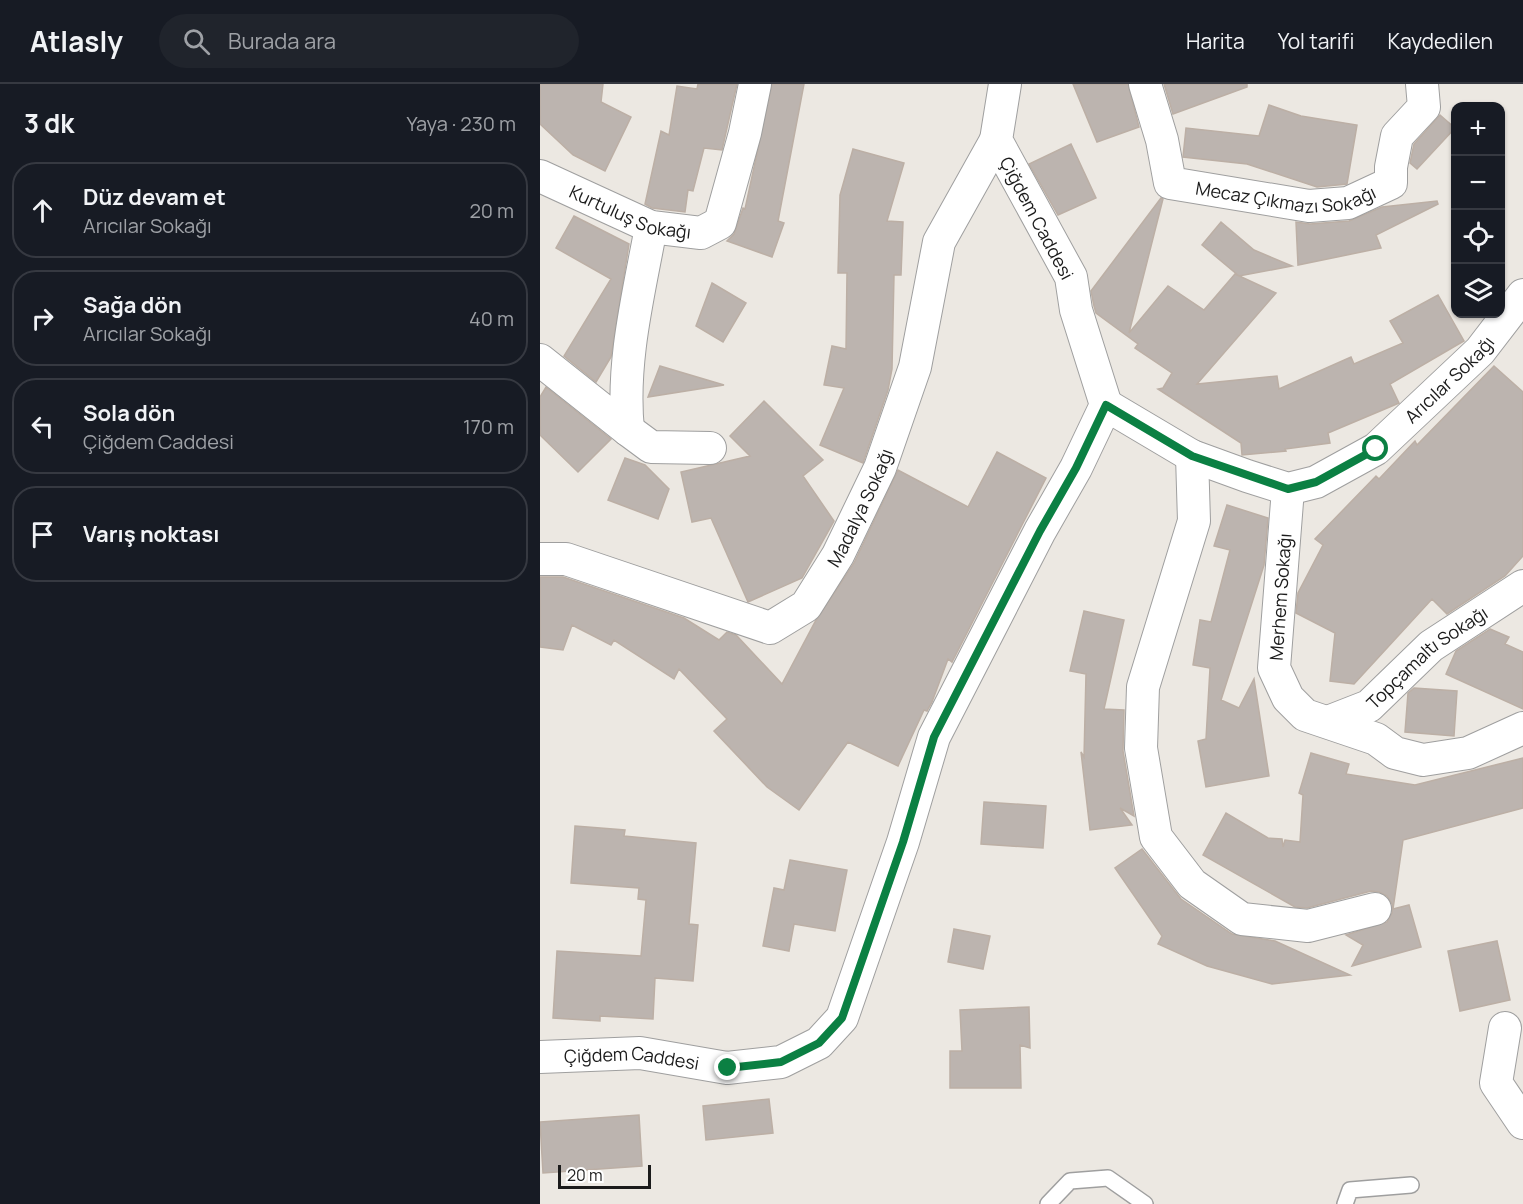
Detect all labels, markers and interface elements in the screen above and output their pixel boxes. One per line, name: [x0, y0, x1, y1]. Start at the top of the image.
search box: [159, 14, 579, 68]
text: Atlasly: [30, 22, 123, 60]
icon: search: [180, 25, 213, 58]
text: Burada ara: [228, 26, 336, 56]
text: Harita: [1186, 27, 1245, 55]
text: Yol tarifi: [1278, 27, 1354, 55]
text: Kaydedilen: [1387, 27, 1493, 55]
map controls: [1451, 102, 1505, 318]
button: +: [1451, 102, 1505, 156]
text: 3 dk: [24, 105, 74, 141]
text: Yaya · 230 m: [407, 110, 516, 137]
street label: Çiğdem Caddesi: [995, 152, 1079, 284]
button: −: [1451, 156, 1505, 210]
street label: Mecaz Çıkmazı Sokağı: [1194, 175, 1380, 218]
street label: Kurtuluş Sokağı: [566, 179, 692, 244]
text: Düz devam et: [83, 182, 226, 212]
icon: ahead: [26, 194, 59, 227]
text: 20 m: [469, 197, 514, 224]
button: locate: [1451, 210, 1505, 264]
text: Arıcılar Sokağı: [83, 212, 212, 239]
button: layers: [1451, 264, 1505, 318]
text: Sağa dön: [83, 290, 182, 320]
icon: right: [26, 302, 59, 335]
text: 40 m: [469, 305, 514, 332]
text: Arıcılar Sokağı: [83, 320, 212, 347]
street label: Arıcılar Sokağı: [1399, 331, 1499, 428]
text: Sola dön: [83, 398, 175, 428]
icon: left: [26, 410, 59, 443]
text: 170 m: [463, 413, 514, 440]
text: Çiğdem Caddesi: [83, 428, 234, 455]
route start: [1362, 435, 1388, 461]
street label: Madalya Sokağı: [822, 445, 898, 571]
icon: arrive: [26, 518, 59, 551]
text: Varış noktası: [83, 519, 219, 549]
street label: Merhem Sokağı: [1264, 533, 1296, 661]
street label: Topçamaltı Sokağı: [1361, 600, 1492, 714]
street label: Çiğdem Caddesi: [564, 1041, 701, 1075]
route end: [714, 1054, 740, 1080]
scale bar: [558, 1162, 651, 1190]
text: 20 m: [567, 1164, 603, 1186]

